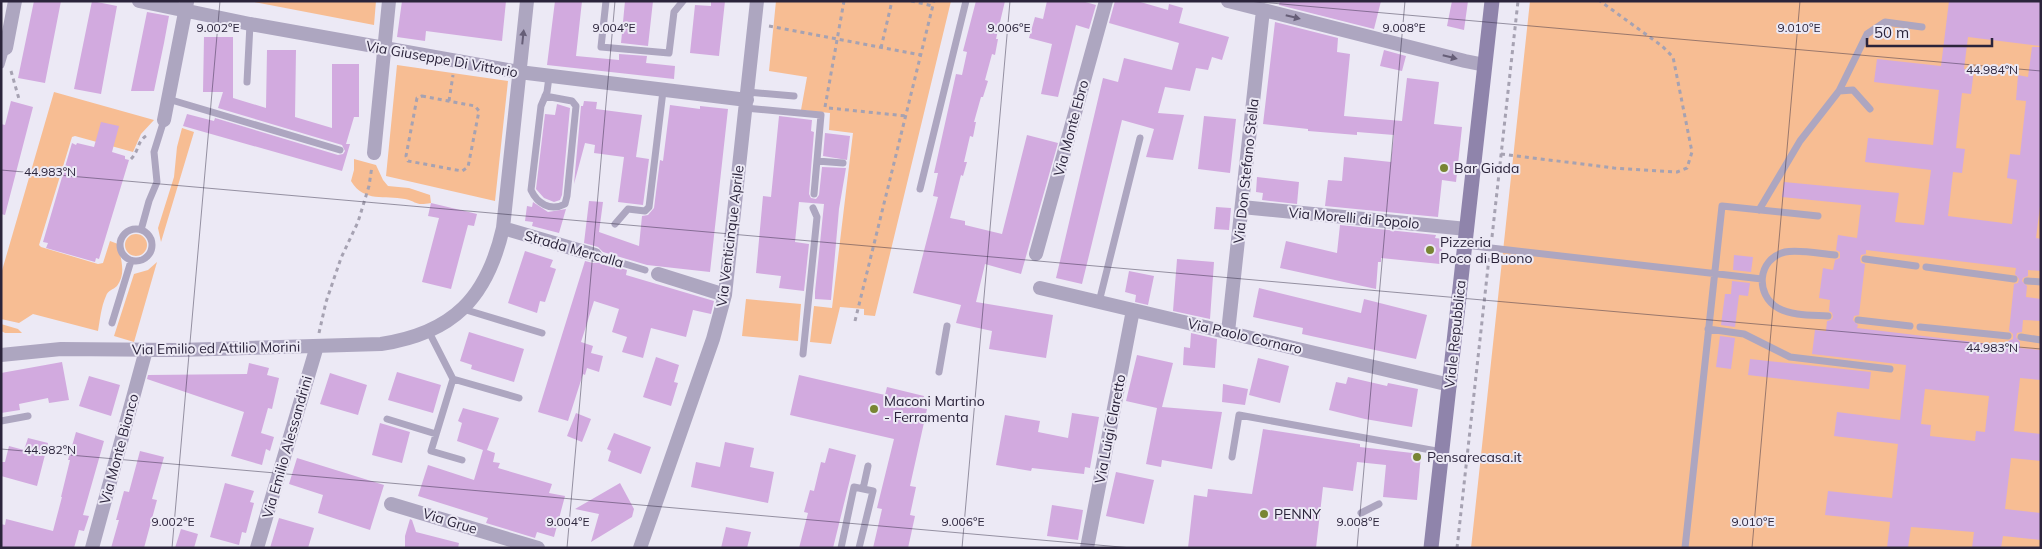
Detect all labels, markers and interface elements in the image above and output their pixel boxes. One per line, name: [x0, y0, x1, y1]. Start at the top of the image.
one-way arrow: [1285, 13, 1300, 21]
scale bar: [1867, 15, 1992, 47]
text: 9.002°E: [196, 20, 240, 35]
text: 9.004°E: [592, 20, 636, 35]
text: 9.006°E: [987, 20, 1031, 35]
text: 9.008°E: [1382, 20, 1426, 35]
text: 9.010°E: [1777, 20, 1821, 35]
text: 50 m: [1874, 23, 1909, 42]
one-way arrow: [519, 29, 527, 45]
street label: Via Giuseppe Di Vittorio: [365, 37, 519, 81]
one-way arrow: [1443, 53, 1458, 61]
text: 44.984°N: [1966, 62, 2018, 77]
street label: Via Monte Ebro: [1049, 78, 1093, 178]
street label: Via Don Stefano Stella: [1229, 98, 1263, 244]
place label: Bar Giada: [1454, 159, 1519, 177]
marker: Bar Giada: [1438, 162, 1450, 174]
text: 44.983°N: [24, 164, 76, 179]
street label: Via Venticinque Aprile: [712, 164, 748, 308]
street label: Via Morelli di Popolo: [1288, 203, 1420, 233]
street label: Strada Mercalla: [522, 226, 626, 272]
place label: Pizzeria Poco di Buono: [1440, 233, 1532, 267]
marker: Pizzeria Poco di Buono: [1424, 244, 1436, 256]
street label: Viale Repubblica: [1440, 279, 1470, 389]
street label: Via Paolo Cornaro: [1186, 314, 1304, 358]
street label: Via Emilio ed Attilio Morini: [132, 338, 300, 358]
text: 44.983°N: [1966, 340, 2018, 355]
street label: Via Luigi Claretto: [1091, 373, 1129, 485]
street label: Via Emilio Alessandrini: [258, 374, 316, 520]
street label: Via Monte Bianco: [96, 392, 142, 506]
place label: Maconi Martino - Ferramenta: [884, 392, 985, 426]
marker: Maconi Martino - Ferramenta: [868, 403, 880, 415]
text: 44.982°N: [24, 442, 76, 457]
place label: Pensarecasa.it: [1427, 448, 1522, 466]
marker: Pensarecasa.it: [1411, 451, 1423, 463]
street label: Via Grue: [421, 504, 479, 538]
place label: PENNY: [1274, 505, 1321, 523]
marker: PENNY: [1258, 508, 1270, 520]
text: 9.002°E: [151, 514, 195, 529]
text: 9.004°E: [546, 514, 590, 529]
text: 9.006°E: [941, 514, 985, 529]
text: 9.008°E: [1336, 514, 1380, 529]
text: 9.010°E: [1731, 514, 1775, 529]

